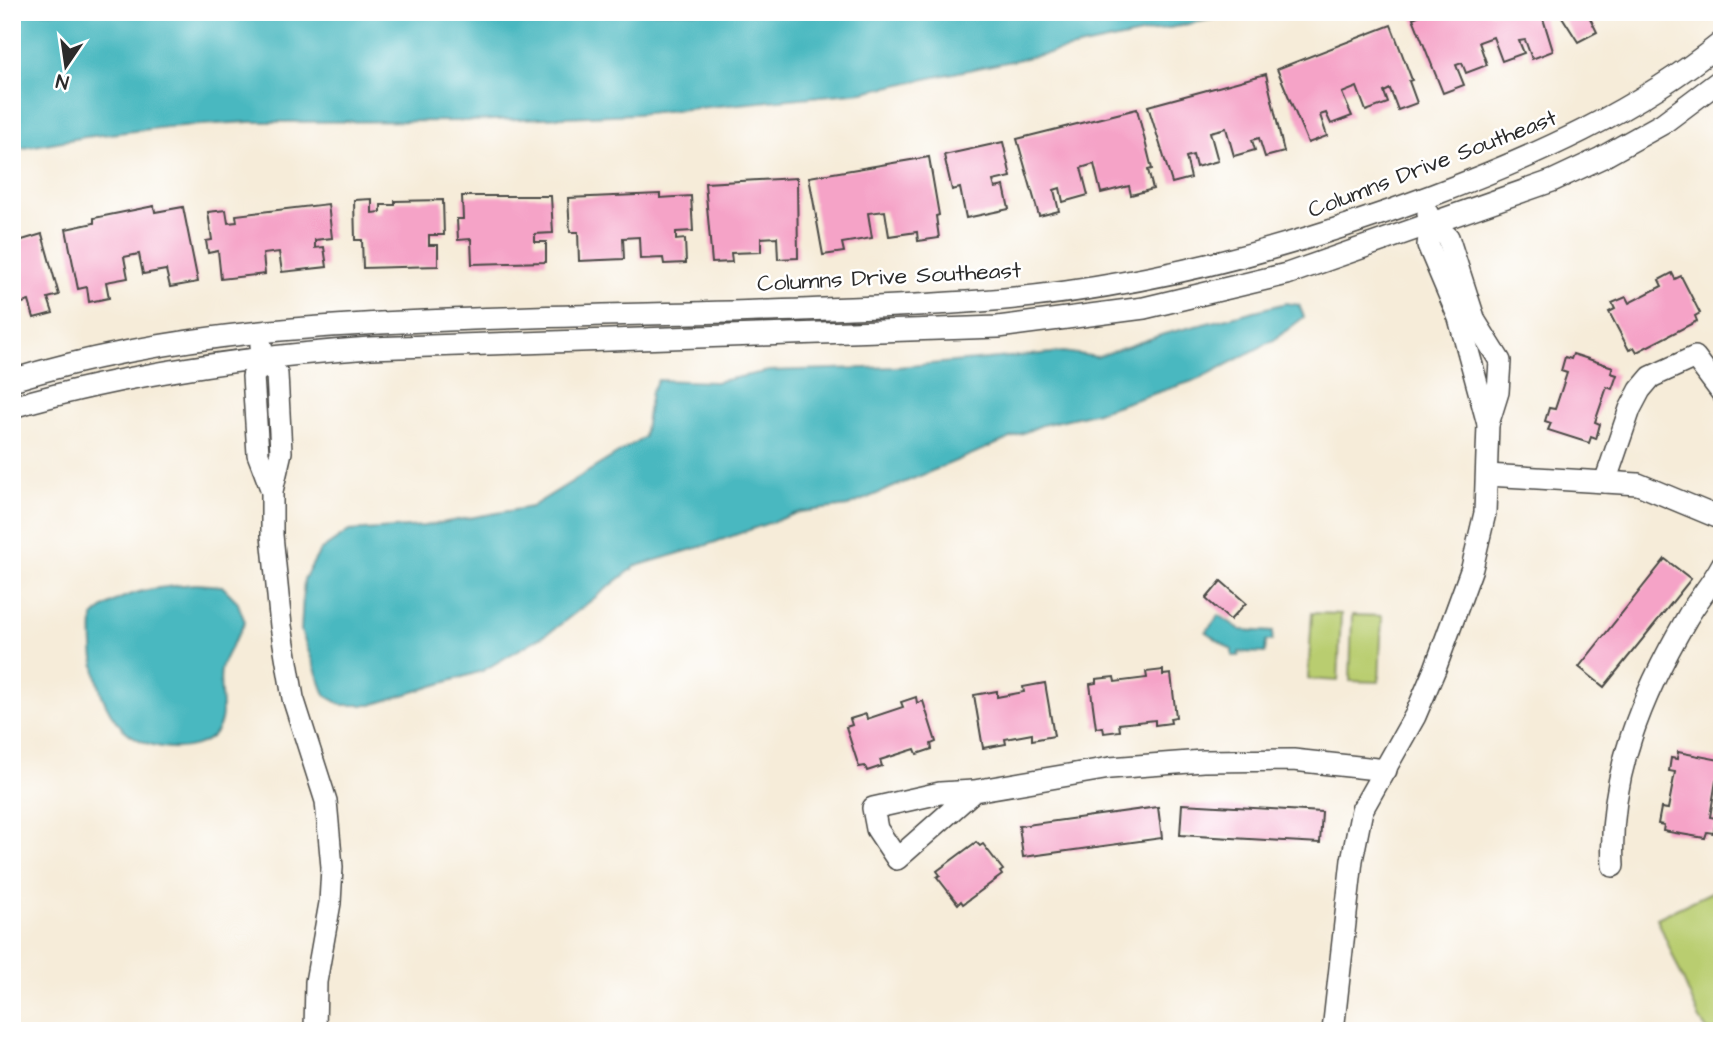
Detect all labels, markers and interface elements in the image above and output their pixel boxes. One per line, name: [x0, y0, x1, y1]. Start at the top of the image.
north arrow: [32, 32, 102, 102]
text: N: [54, 67, 71, 96]
street label: Columns Drive Southeast: [1303, 101, 1562, 226]
street label: Columns Drive Southeast: [756, 254, 1023, 300]

